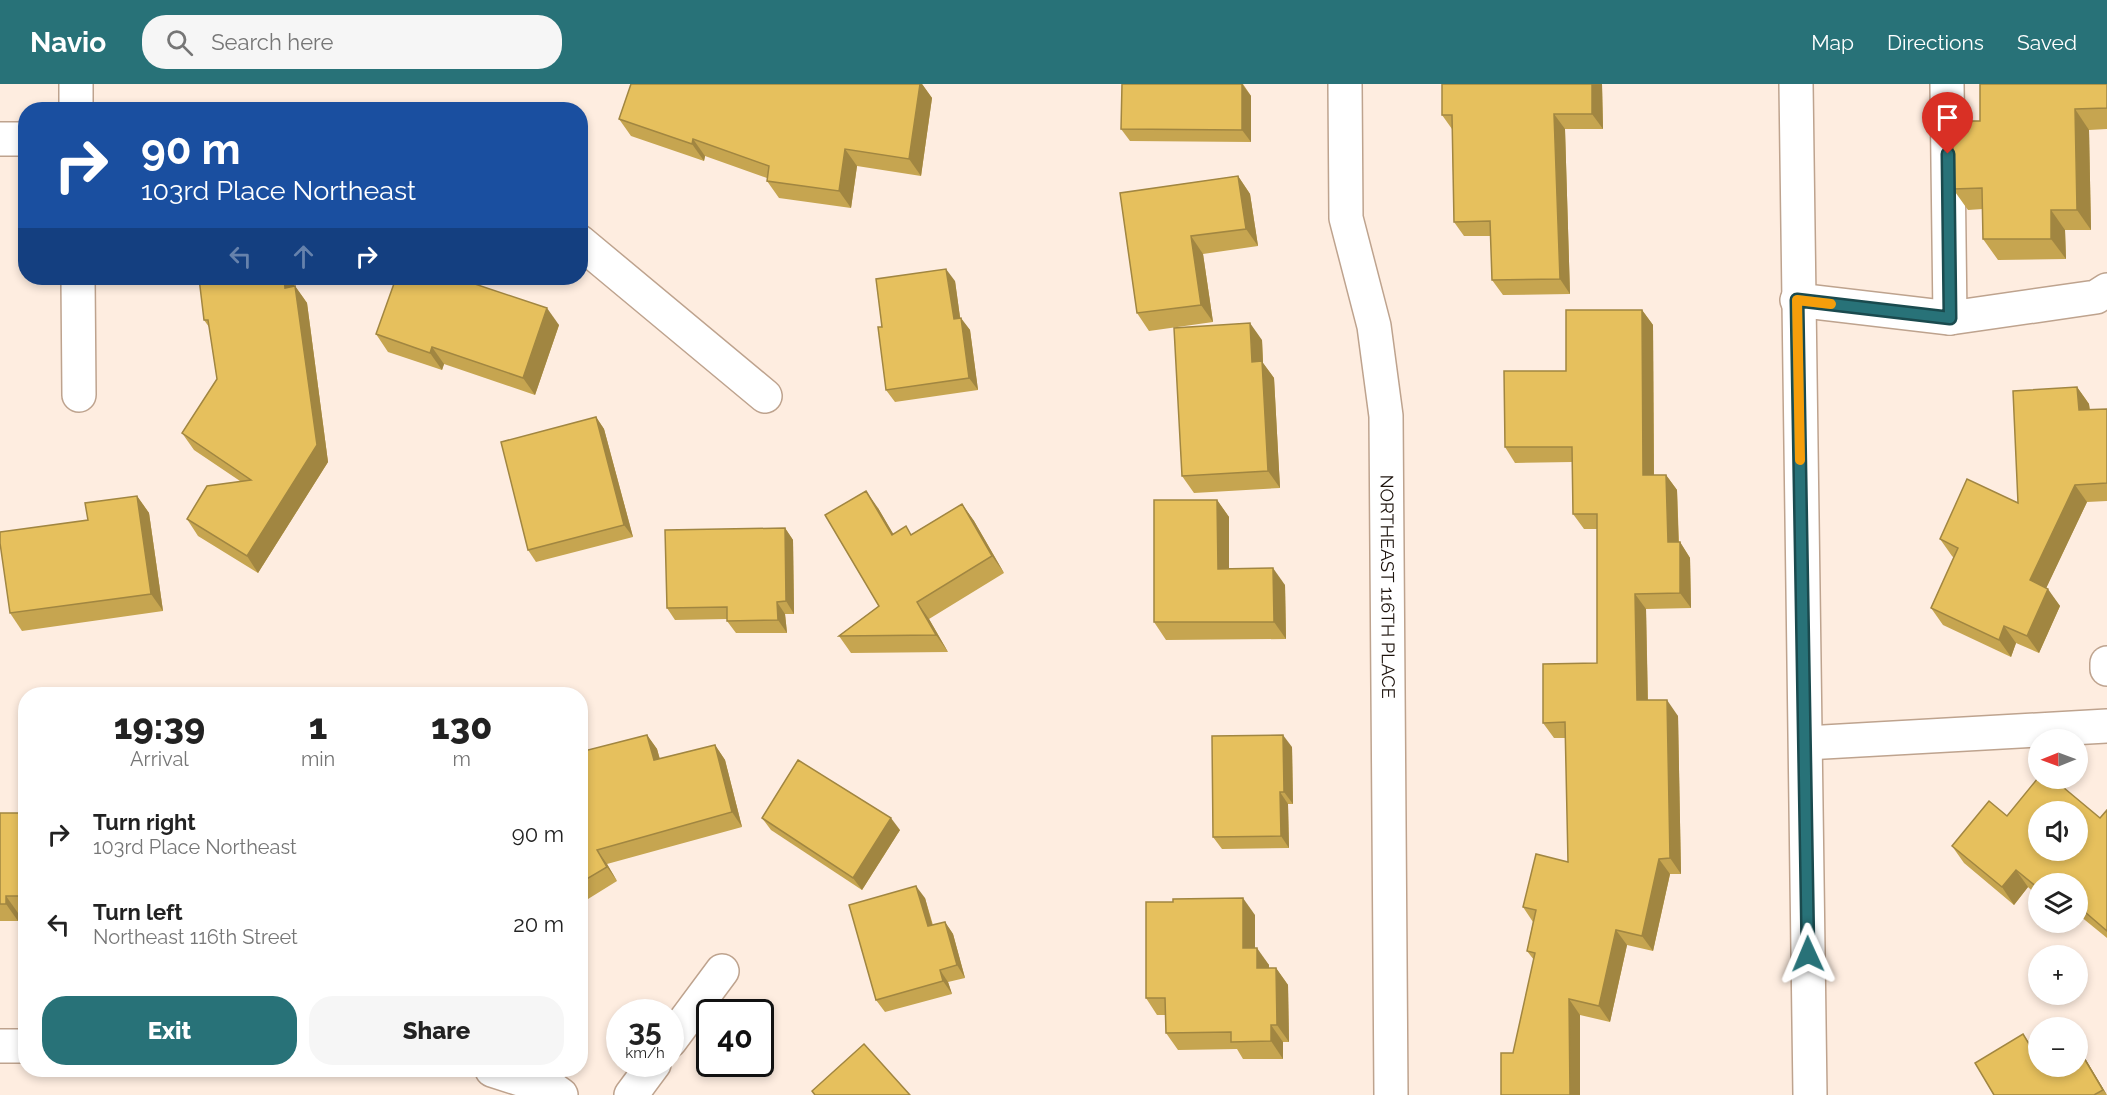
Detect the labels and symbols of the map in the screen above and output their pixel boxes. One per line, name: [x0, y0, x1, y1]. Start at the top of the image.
pin: [1922, 92, 1973, 154]
street label: NORTHEAST 116TH PLACE: [1376, 475, 1399, 699]
north arrow: [2028, 729, 2088, 789]
position arrow: [1776, 922, 1840, 986]
speed limit sign: 40: [696, 999, 774, 1077]

